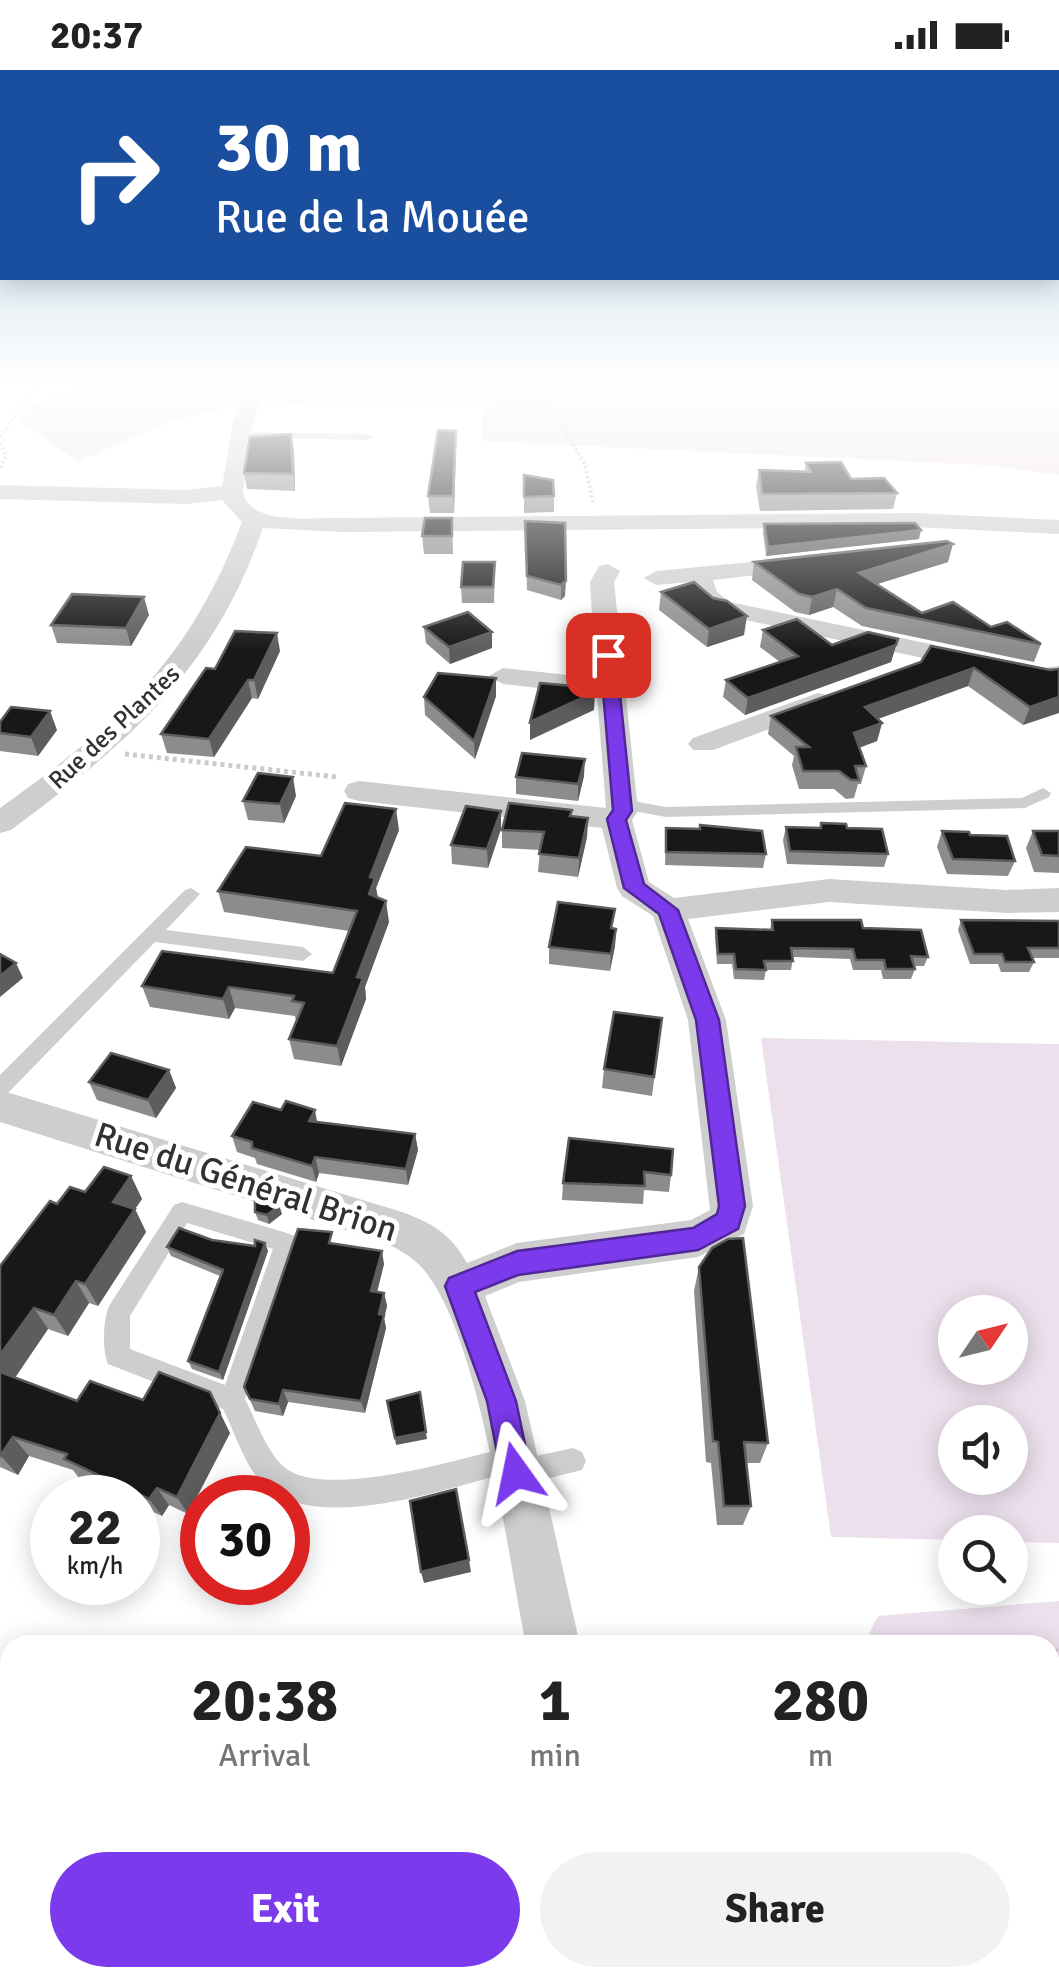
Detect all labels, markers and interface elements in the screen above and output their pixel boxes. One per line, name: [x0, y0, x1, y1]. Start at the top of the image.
text: 20:37: [50, 12, 143, 59]
text: 30 m: [215, 104, 363, 190]
icon: right: [50, 110, 180, 240]
text: Rue de la Mouée: [215, 190, 530, 245]
pin: [566, 613, 651, 698]
icon: arrive: [581, 628, 636, 683]
street label: Rue des Plantes: [42, 658, 186, 796]
street label: Rue du Général Brion: [89, 1113, 403, 1251]
north arrow: [938, 1295, 1028, 1385]
map controls: [938, 1295, 1028, 1605]
button: sound: [938, 1405, 1028, 1495]
position arrow: [464, 1421, 568, 1525]
speed limit sign: 30: [180, 1475, 310, 1605]
text: 22: [68, 1497, 122, 1559]
button: search: [938, 1515, 1028, 1605]
text: km/h: [67, 1550, 123, 1581]
text: 20:38: [191, 1664, 338, 1738]
text: 1: [539, 1664, 571, 1738]
text: 280: [772, 1664, 869, 1738]
text: Arrival: [219, 1736, 311, 1775]
text: min: [529, 1736, 581, 1775]
text: m: [808, 1736, 833, 1775]
button: Exit: [50, 1852, 520, 1967]
button: Share: [540, 1852, 1010, 1967]

